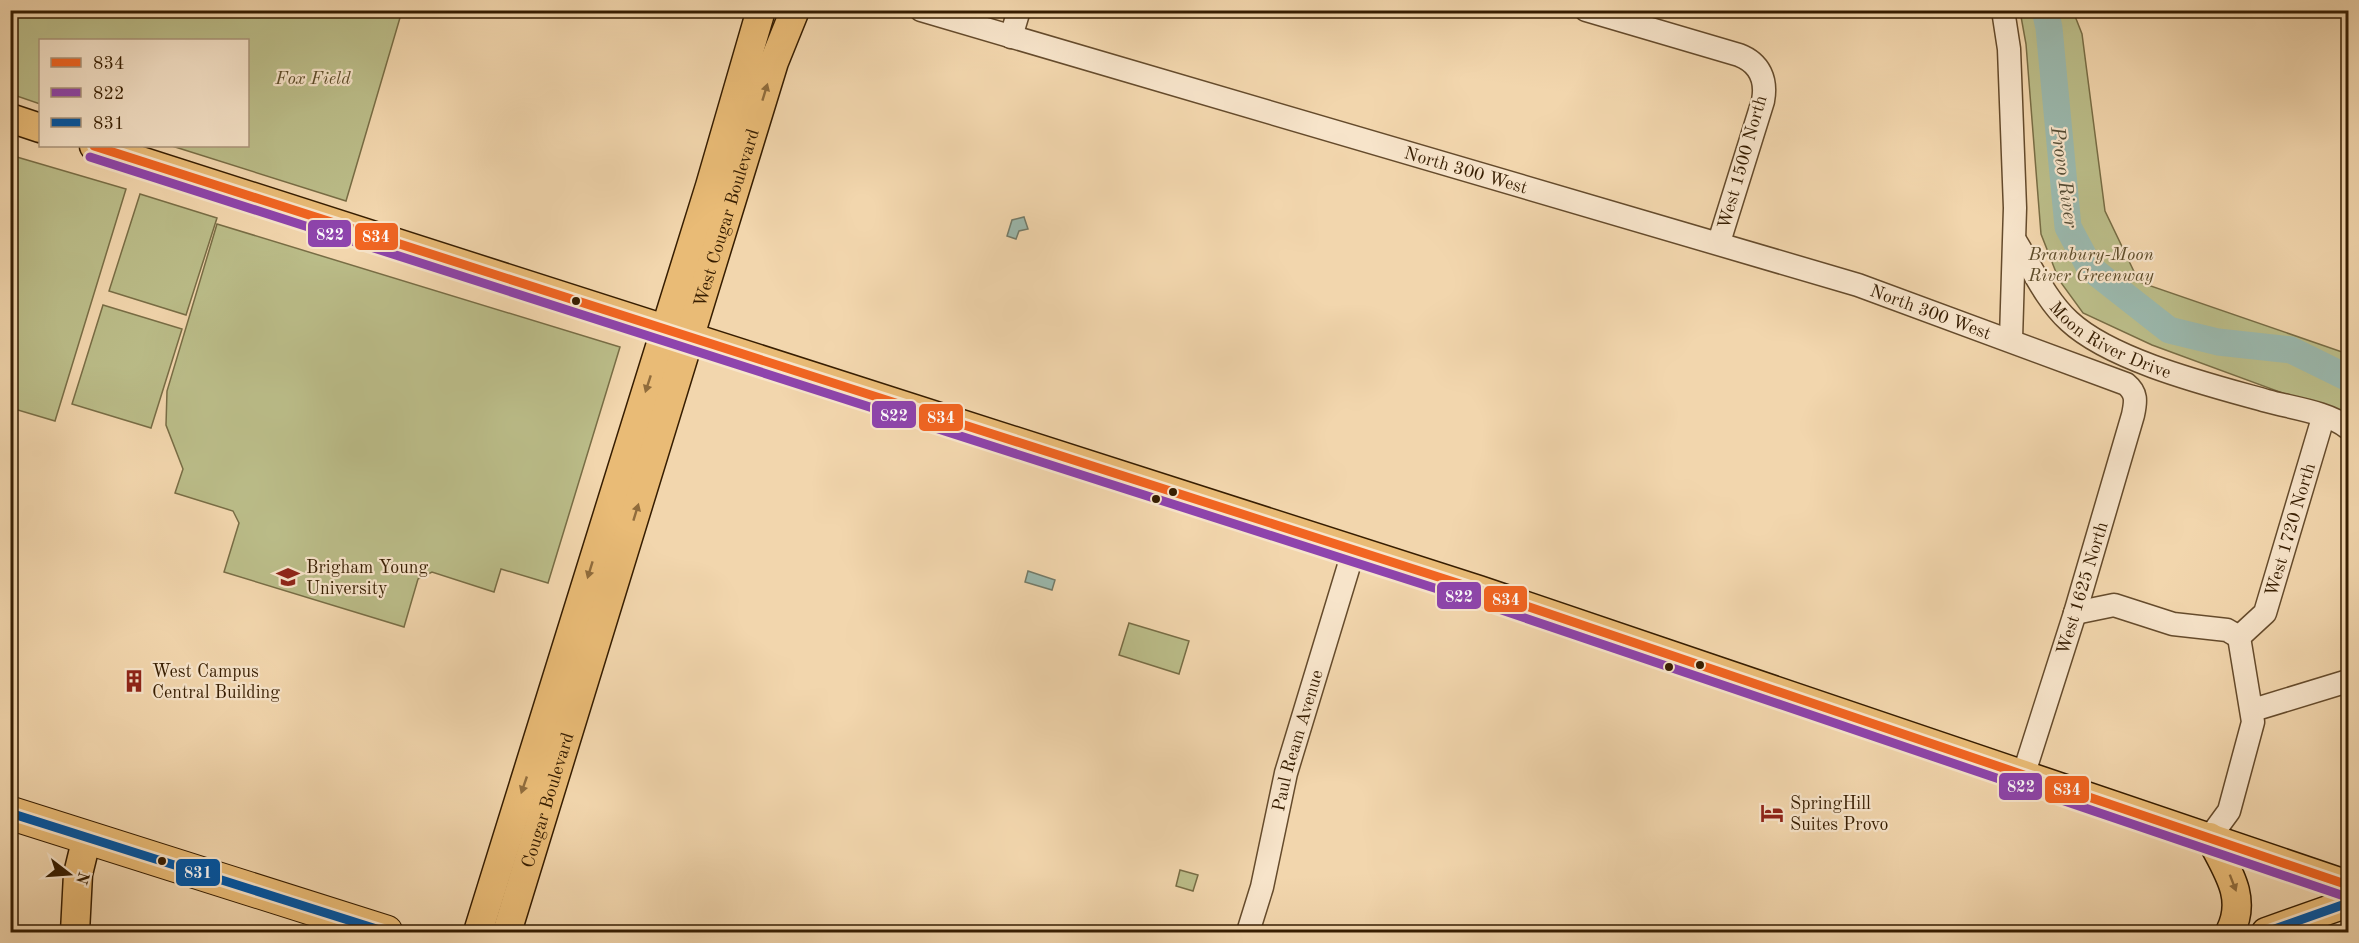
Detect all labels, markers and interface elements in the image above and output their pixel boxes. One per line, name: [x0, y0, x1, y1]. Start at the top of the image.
legend: [39, 39, 249, 147]
text: 834: [93, 55, 124, 73]
park label: Fox Field: [274, 70, 351, 88]
one-way arrow: [761, 83, 770, 101]
text: 822: [93, 85, 124, 103]
street label: West 1500 North: [1715, 93, 1771, 231]
text: 831: [93, 115, 124, 133]
water label: Provo River: [2046, 124, 2080, 230]
street label: West Cougar Boulevard: [691, 127, 763, 309]
street label: North 300 West: [1402, 144, 1530, 198]
line badge: 822: [307, 219, 352, 248]
line badge: 834: [354, 222, 399, 251]
text: 822: [316, 228, 344, 244]
text: 834: [362, 230, 390, 246]
park label: Branbury-Moon River Greenway: [2027, 246, 2155, 285]
street label: North 300 West: [1867, 282, 1993, 343]
unlabelled marker: [570, 295, 582, 307]
street label: Moon River Drive: [2045, 298, 2173, 382]
one-way arrow: [643, 375, 652, 393]
line badge: 822: [871, 400, 917, 429]
line badge: 834: [918, 403, 964, 432]
text: 822: [880, 409, 908, 425]
text: 834: [927, 411, 955, 427]
street label: West 1720 North: [2262, 461, 2319, 599]
unlabelled marker: [1167, 486, 1179, 498]
unlabelled marker: [1150, 493, 1162, 505]
one-way arrow: [632, 503, 641, 521]
street label: West 1625 North: [2054, 519, 2112, 657]
place label: Brigham Young University: [306, 559, 428, 598]
one-way arrow: [585, 561, 594, 579]
school or university icon: Brigham Young University: [275, 564, 301, 590]
line badge: 822: [1436, 581, 1482, 610]
line badge: 834: [1483, 585, 1528, 613]
text: 822: [1445, 590, 1473, 606]
text: 834: [1492, 593, 1520, 609]
unlabelled marker: [1694, 659, 1706, 671]
unlabelled marker: [1663, 661, 1675, 673]
place label: West Campus Central Building: [152, 663, 280, 702]
building icon: West Campus Central Building: [121, 668, 147, 694]
street label: Paul Ream Avenue: [1270, 668, 1327, 813]
street label: Cougar Boulevard: [519, 731, 578, 870]
line badge: 822: [1998, 772, 2043, 801]
line badge: 834: [2044, 775, 2090, 804]
one-way arrow: [519, 776, 529, 794]
text: 822: [2007, 780, 2035, 796]
text: 834: [2053, 783, 2081, 799]
place label: SpringHill Suites Provo: [1790, 795, 1889, 834]
hotel icon: SpringHill Suites Provo: [1759, 800, 1785, 826]
north arrow: [39, 844, 99, 904]
unlabelled marker: [156, 855, 168, 867]
line badge: 831: [175, 858, 221, 887]
text: 831: [184, 866, 212, 882]
text: N: [72, 870, 91, 887]
one-way arrow: [2228, 875, 2238, 893]

